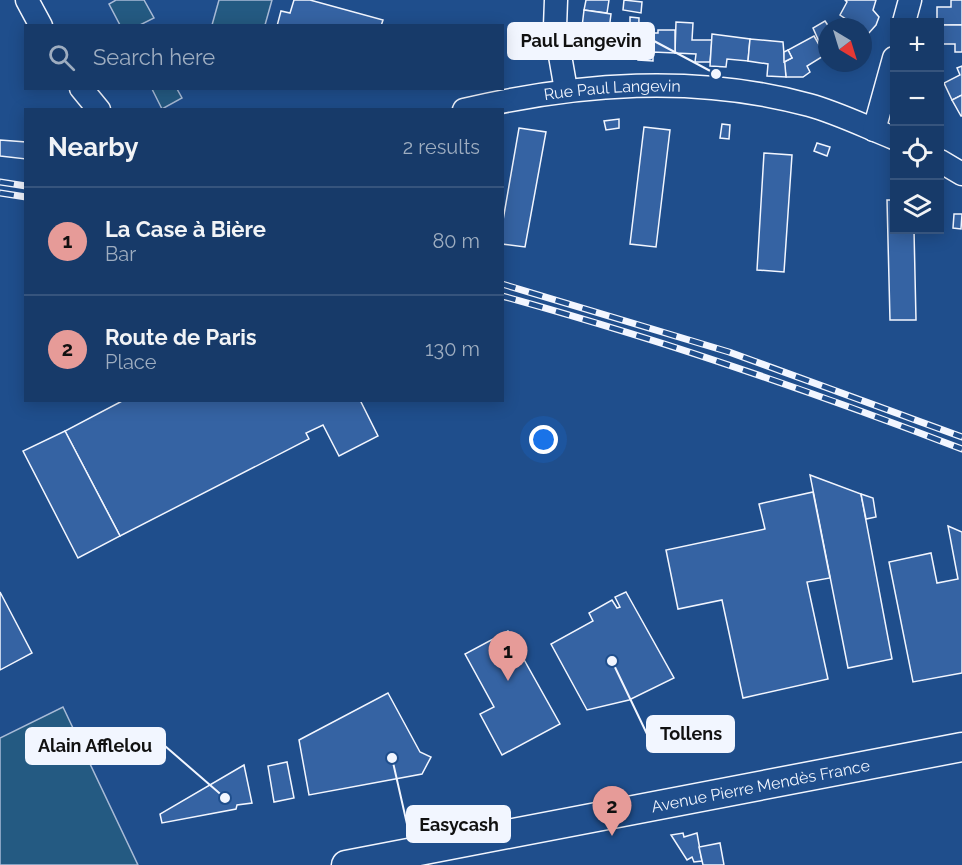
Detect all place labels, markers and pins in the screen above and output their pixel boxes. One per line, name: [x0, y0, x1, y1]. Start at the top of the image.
callout: Paul Langevin: [508, 23, 654, 59]
pin: 1: [488, 632, 528, 681]
callout: Tollens: [647, 716, 734, 752]
callout: Alain Afflelou: [26, 728, 165, 764]
pin: 2: [592, 786, 632, 836]
callout: Easycash: [407, 806, 510, 842]

